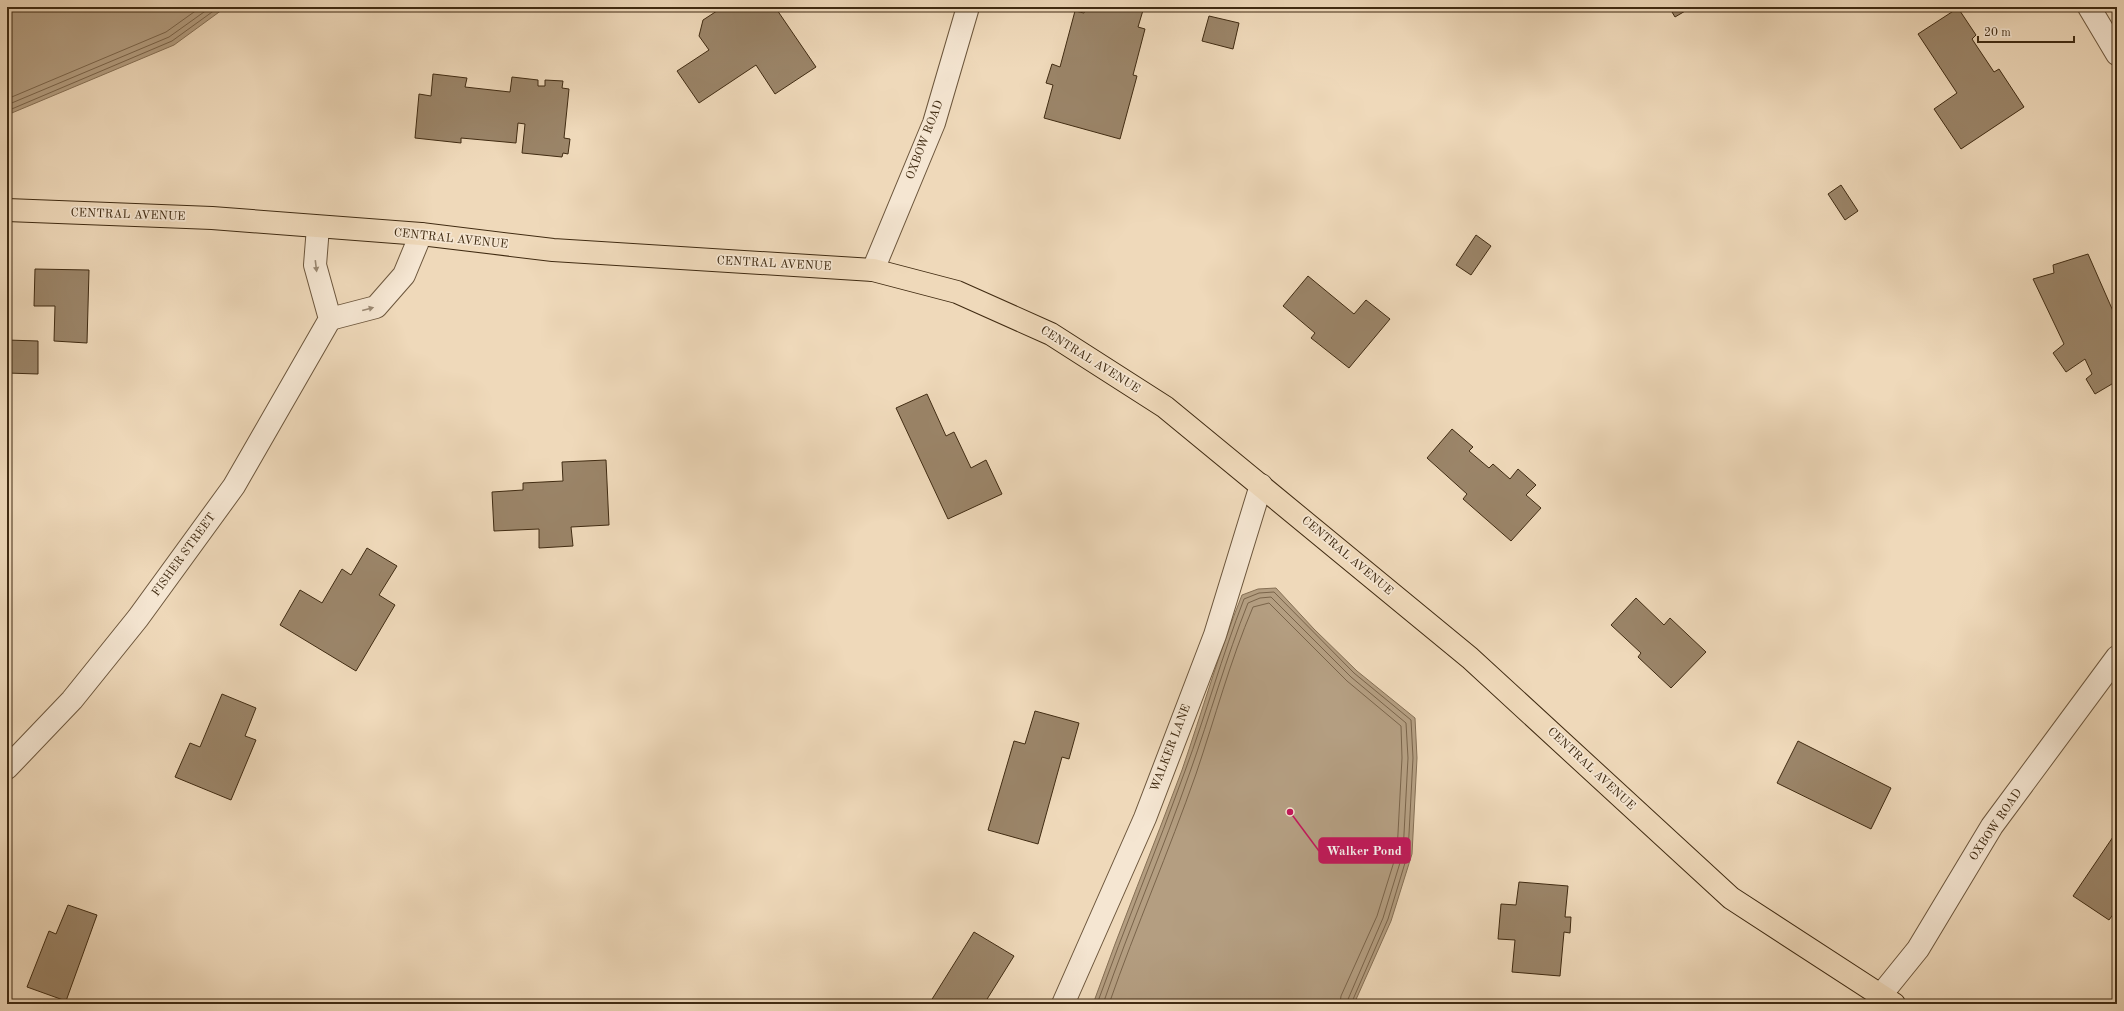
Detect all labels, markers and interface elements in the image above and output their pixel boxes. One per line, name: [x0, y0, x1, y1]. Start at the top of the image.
scale bar: [1978, 18, 2074, 44]
text: 20 m: [1984, 27, 2011, 39]
street label: OXBOW ROAD: [904, 99, 946, 181]
street label: CENTRAL AVENUE: [70, 207, 186, 223]
street label: CENTRAL AVENUE: [393, 227, 509, 251]
street label: CENTRAL AVENUE: [716, 255, 832, 273]
one-way arrow: [313, 260, 320, 272]
one-way arrow: [362, 306, 374, 312]
street label: CENTRAL AVENUE: [1038, 324, 1142, 396]
street label: FISHER STREET: [150, 511, 218, 599]
street label: CENTRAL AVENUE: [1299, 514, 1395, 598]
street label: WALKER LANE: [1149, 703, 1193, 793]
street label: CENTRAL AVENUE: [1545, 725, 1637, 813]
street label: OXBOW ROAD: [1968, 787, 2024, 863]
callout: Walker Pond: [1319, 838, 1410, 863]
text: Walker Pond: [1326, 845, 1402, 858]

